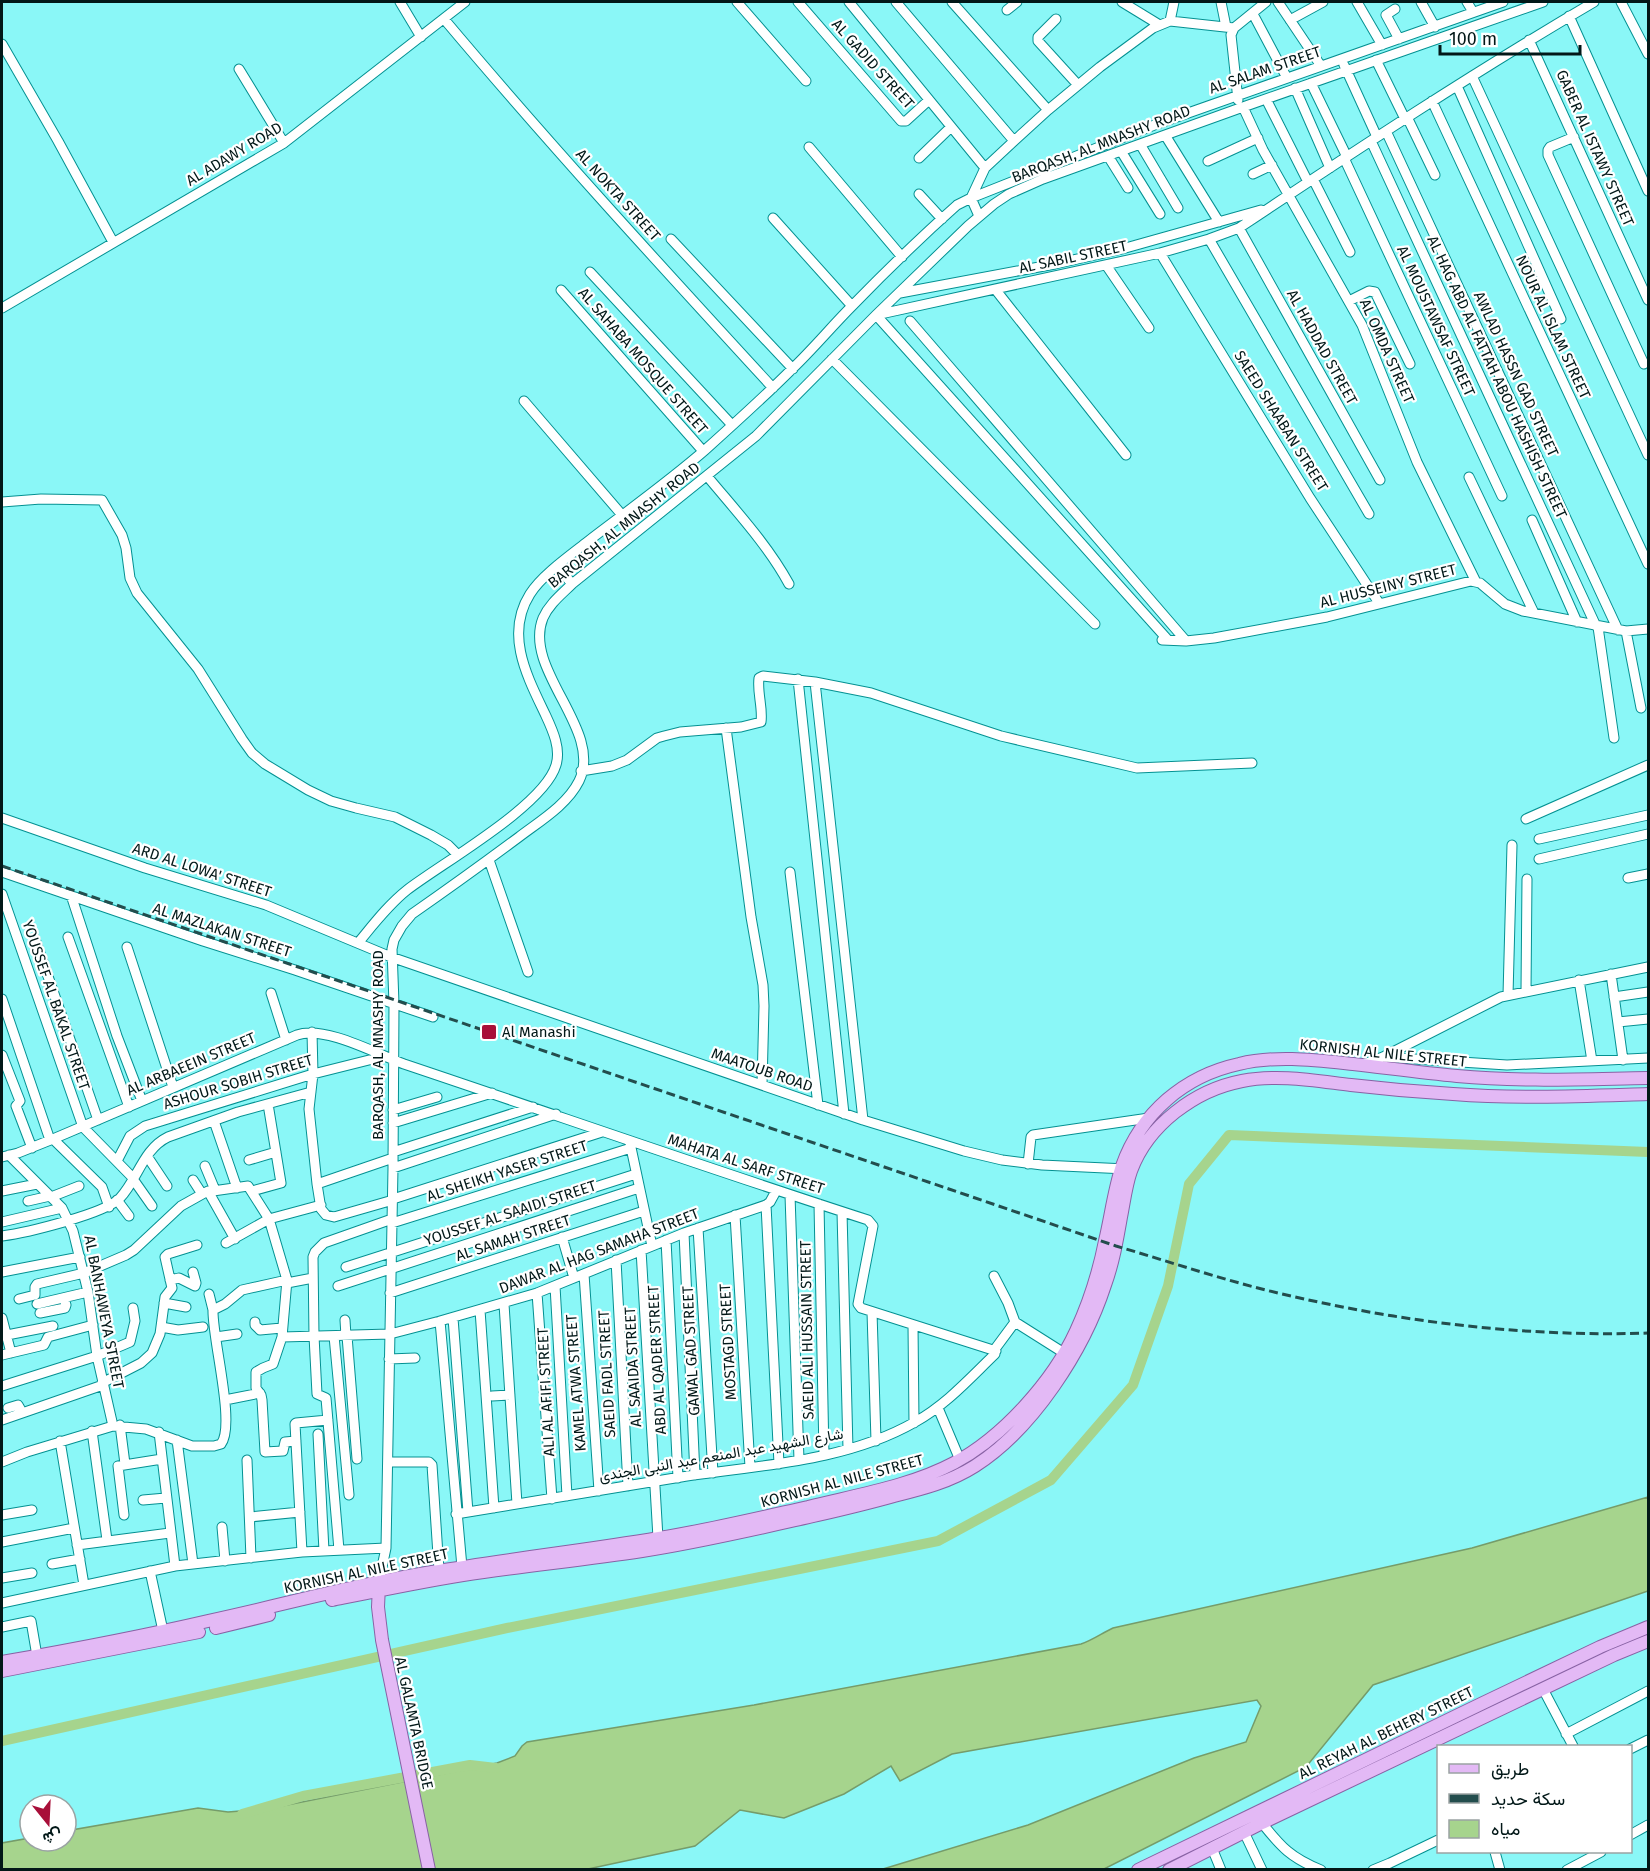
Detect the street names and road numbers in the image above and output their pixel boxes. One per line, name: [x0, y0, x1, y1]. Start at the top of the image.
street label: AL GADID STREET: [828, 16, 918, 113]
street label: AL SALAM STREET: [1207, 42, 1323, 98]
street label: GABER AL ISTAWY STREET: [1552, 67, 1638, 229]
street label: BARQASH, AL MNASHY ROAD: [1009, 102, 1193, 186]
street label: AL ADAWY ROAD: [183, 118, 285, 190]
street label: AL NOKTA STREET: [572, 145, 664, 245]
street label: AL HAG ABD AL FATTAH ABOU HASHISH STREET: [1423, 233, 1571, 521]
street label: AL SABIL STREET: [1017, 237, 1129, 277]
street label: AL MOUSTAWSAF STREET: [1393, 243, 1479, 399]
street label: NOUR AL ISLAM STREET: [1512, 252, 1594, 402]
street label: AL SAHABA MOSQUE STREET: [575, 284, 712, 438]
street label: AL HADDAD STREET: [1283, 286, 1361, 408]
street label: AWLAD HASSN GAD STREET: [1470, 289, 1562, 460]
street label: AL OMDA STREET: [1356, 296, 1418, 406]
street label: SAEED SHAABAN STREET: [1230, 347, 1332, 495]
street label: BARQASH, AL MNASHY ROAD: [545, 458, 703, 592]
street label: AL HUSSEINY STREET: [1318, 560, 1458, 612]
street label: ARD AL LOWA' STREET: [130, 839, 274, 901]
street label: AL MAZLAKAN STREET: [151, 899, 294, 961]
street label: YOUSSEF AL BAKAL STREET: [18, 918, 94, 1093]
street label: BARQASH, AL MNASHY ROAD: [369, 950, 387, 1140]
street label: AL ARBAEEIN STREET: [124, 1029, 258, 1099]
street label: KORNISH AL NILE STREET: [1299, 1035, 1468, 1071]
street label: MAATOUB ROAD: [709, 1044, 815, 1096]
street label: ASHOUR SOBIH STREET: [161, 1051, 315, 1113]
street label: MAHATA AL SARF STREET: [665, 1130, 827, 1198]
street label: AL SHEIKH YASER STREET: [424, 1136, 590, 1205]
street label: YOUSSEF AL SAAIDI STREET: [422, 1177, 599, 1249]
street label: DAWAR AL HAG SAMAHA STREET: [497, 1204, 702, 1297]
street label: AL SAMAH STREET: [453, 1211, 573, 1265]
street label: AL BANHAWEYA STREET: [80, 1234, 128, 1390]
street label: SAEID ALI HUSSAIN STREET: [796, 1240, 818, 1420]
street label: MOSTAGD STREET: [716, 1283, 740, 1401]
street label: ABD AL QADER STREET: [644, 1285, 670, 1435]
street label: GAMAL GAD STREET: [679, 1285, 703, 1416]
street label: AL SAAIDA STREET: [621, 1306, 645, 1428]
street label: SAEID FADL STREET: [595, 1310, 619, 1438]
street label: KAMEL ATWA STREET: [562, 1313, 590, 1452]
street label: ALI AL AFIFI STREET: [534, 1327, 558, 1457]
street label: شارع الشهيد عبد المنعم عبد النبى الجندى: [597, 1425, 845, 1487]
street label: KORNISH AL NILE STREET: [759, 1451, 926, 1511]
street label: KORNISH AL NILE STREET: [282, 1545, 450, 1597]
street label: AL GALAMTA BRIDGE: [391, 1655, 437, 1791]
street label: AL REYAH AL BEHERY STREET: [1296, 1683, 1477, 1783]

